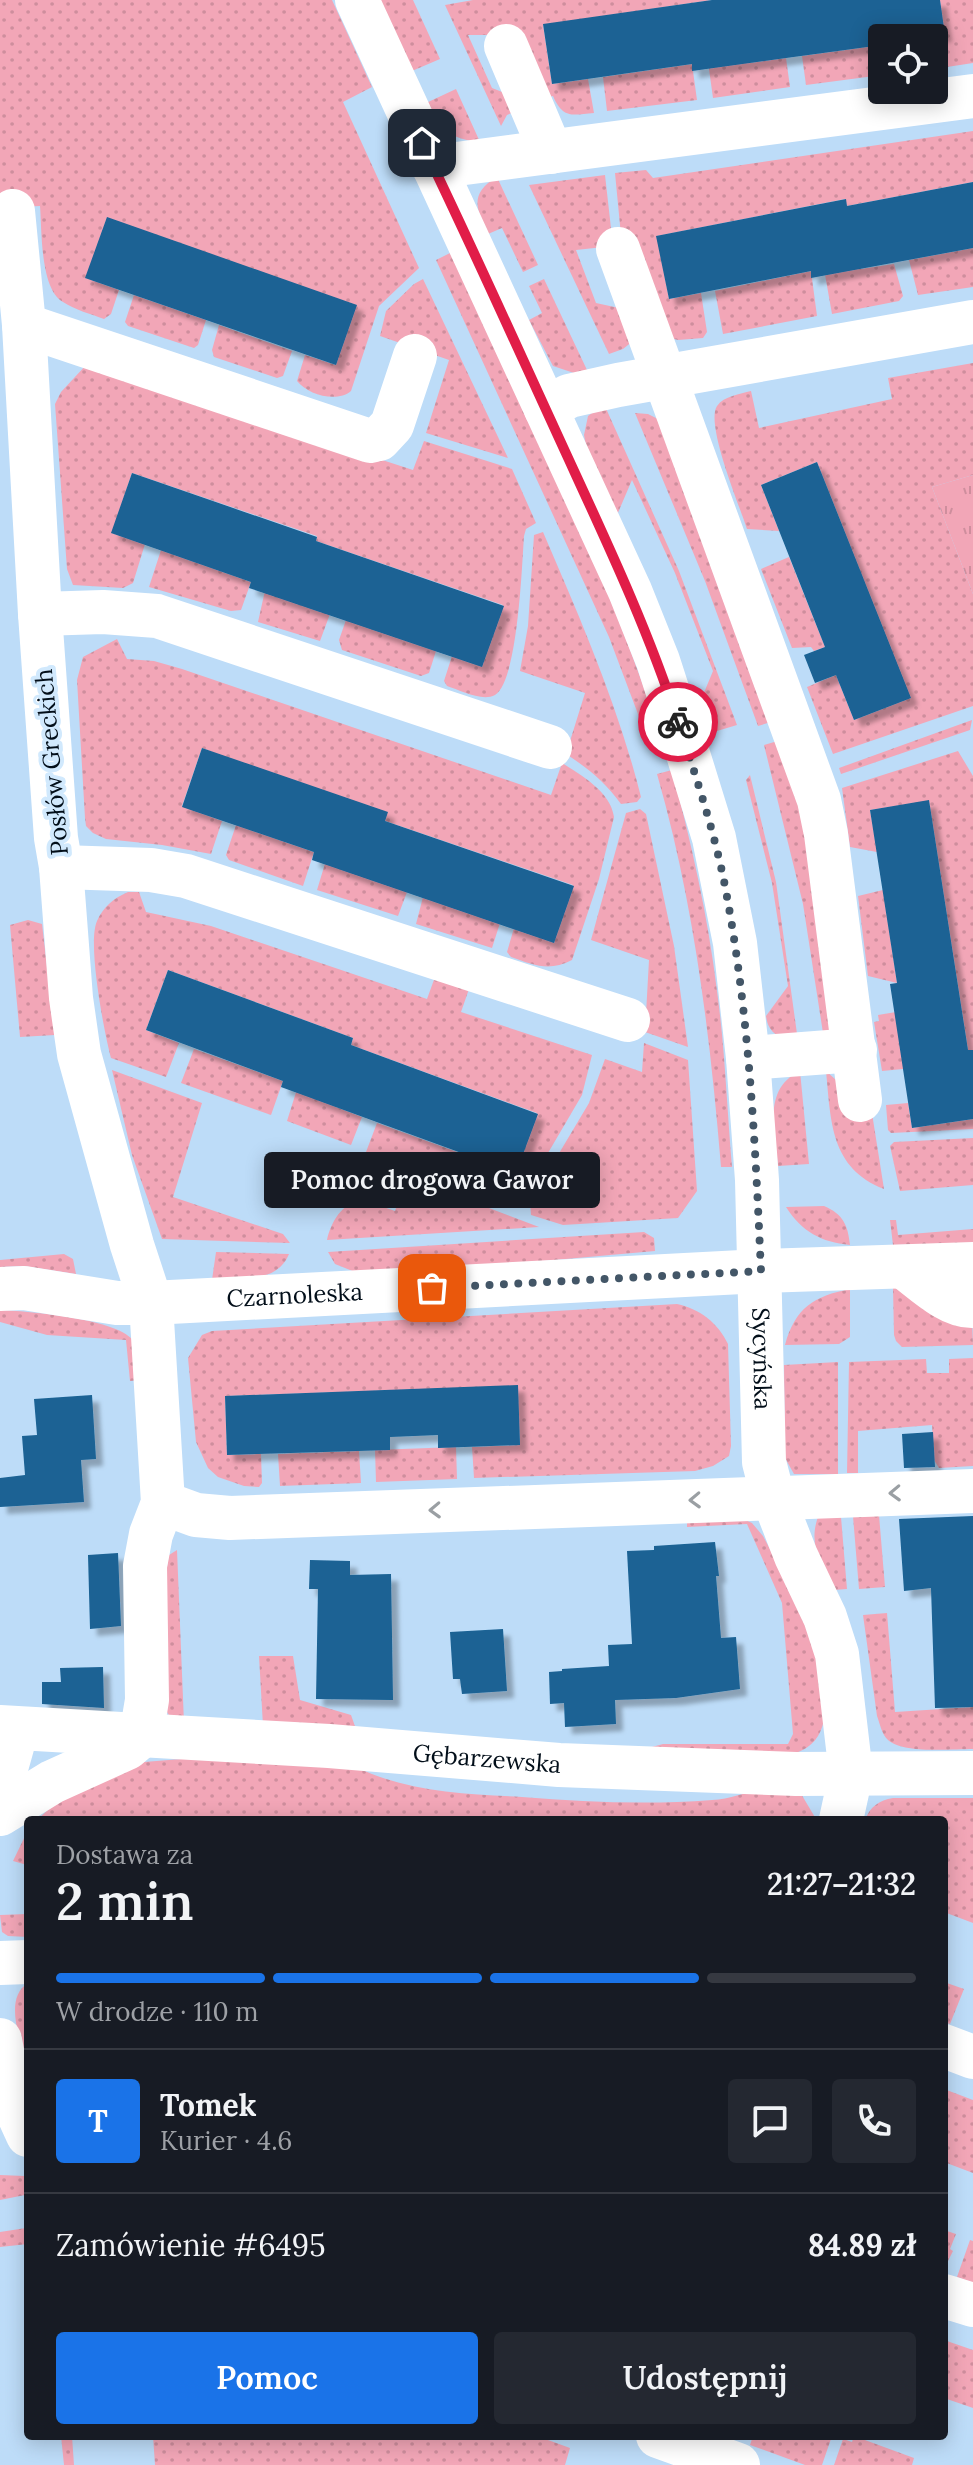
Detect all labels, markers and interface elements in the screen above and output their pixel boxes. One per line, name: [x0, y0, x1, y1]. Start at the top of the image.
map controls: [868, 24, 948, 104]
button: locate: [868, 24, 948, 104]
pin: [388, 109, 456, 177]
icon: home: [400, 121, 444, 165]
street label: Posłów Greckich: [28, 668, 75, 857]
courier: [638, 682, 718, 762]
icon: bike: [656, 700, 700, 744]
callout: Pomoc drogowa Gawor: [264, 1152, 600, 1208]
text: Pomoc drogowa Gawor: [291, 1163, 573, 1196]
pin: [398, 1254, 466, 1322]
icon: bag: [410, 1266, 454, 1310]
street label: Czarnoleska: [226, 1276, 363, 1314]
street label: Sycyńska: [745, 1307, 779, 1410]
one-way arrow: [888, 1484, 901, 1501]
one-way arrow: [688, 1491, 701, 1508]
one-way arrow: [428, 1501, 441, 1518]
street label: Gębarzewska: [412, 1737, 562, 1780]
text: Dostawa za: [56, 1838, 193, 1871]
text: 21:27–21:32: [767, 1865, 916, 1903]
text: 2 min: [56, 1868, 194, 1934]
text: W drodze · 110 m: [56, 1995, 259, 2028]
button: chat: [728, 2079, 812, 2163]
button: phone: [832, 2079, 916, 2163]
text: Tomek: [160, 2086, 257, 2124]
text: T: [88, 2102, 108, 2140]
text: Kurier · 4.6: [160, 2124, 292, 2157]
text: Zamówienie #6495: [56, 2226, 326, 2264]
text: 84.89 zł: [808, 2226, 916, 2264]
button: Pomoc: [56, 2332, 478, 2424]
button: Udostępnij: [494, 2332, 916, 2424]

